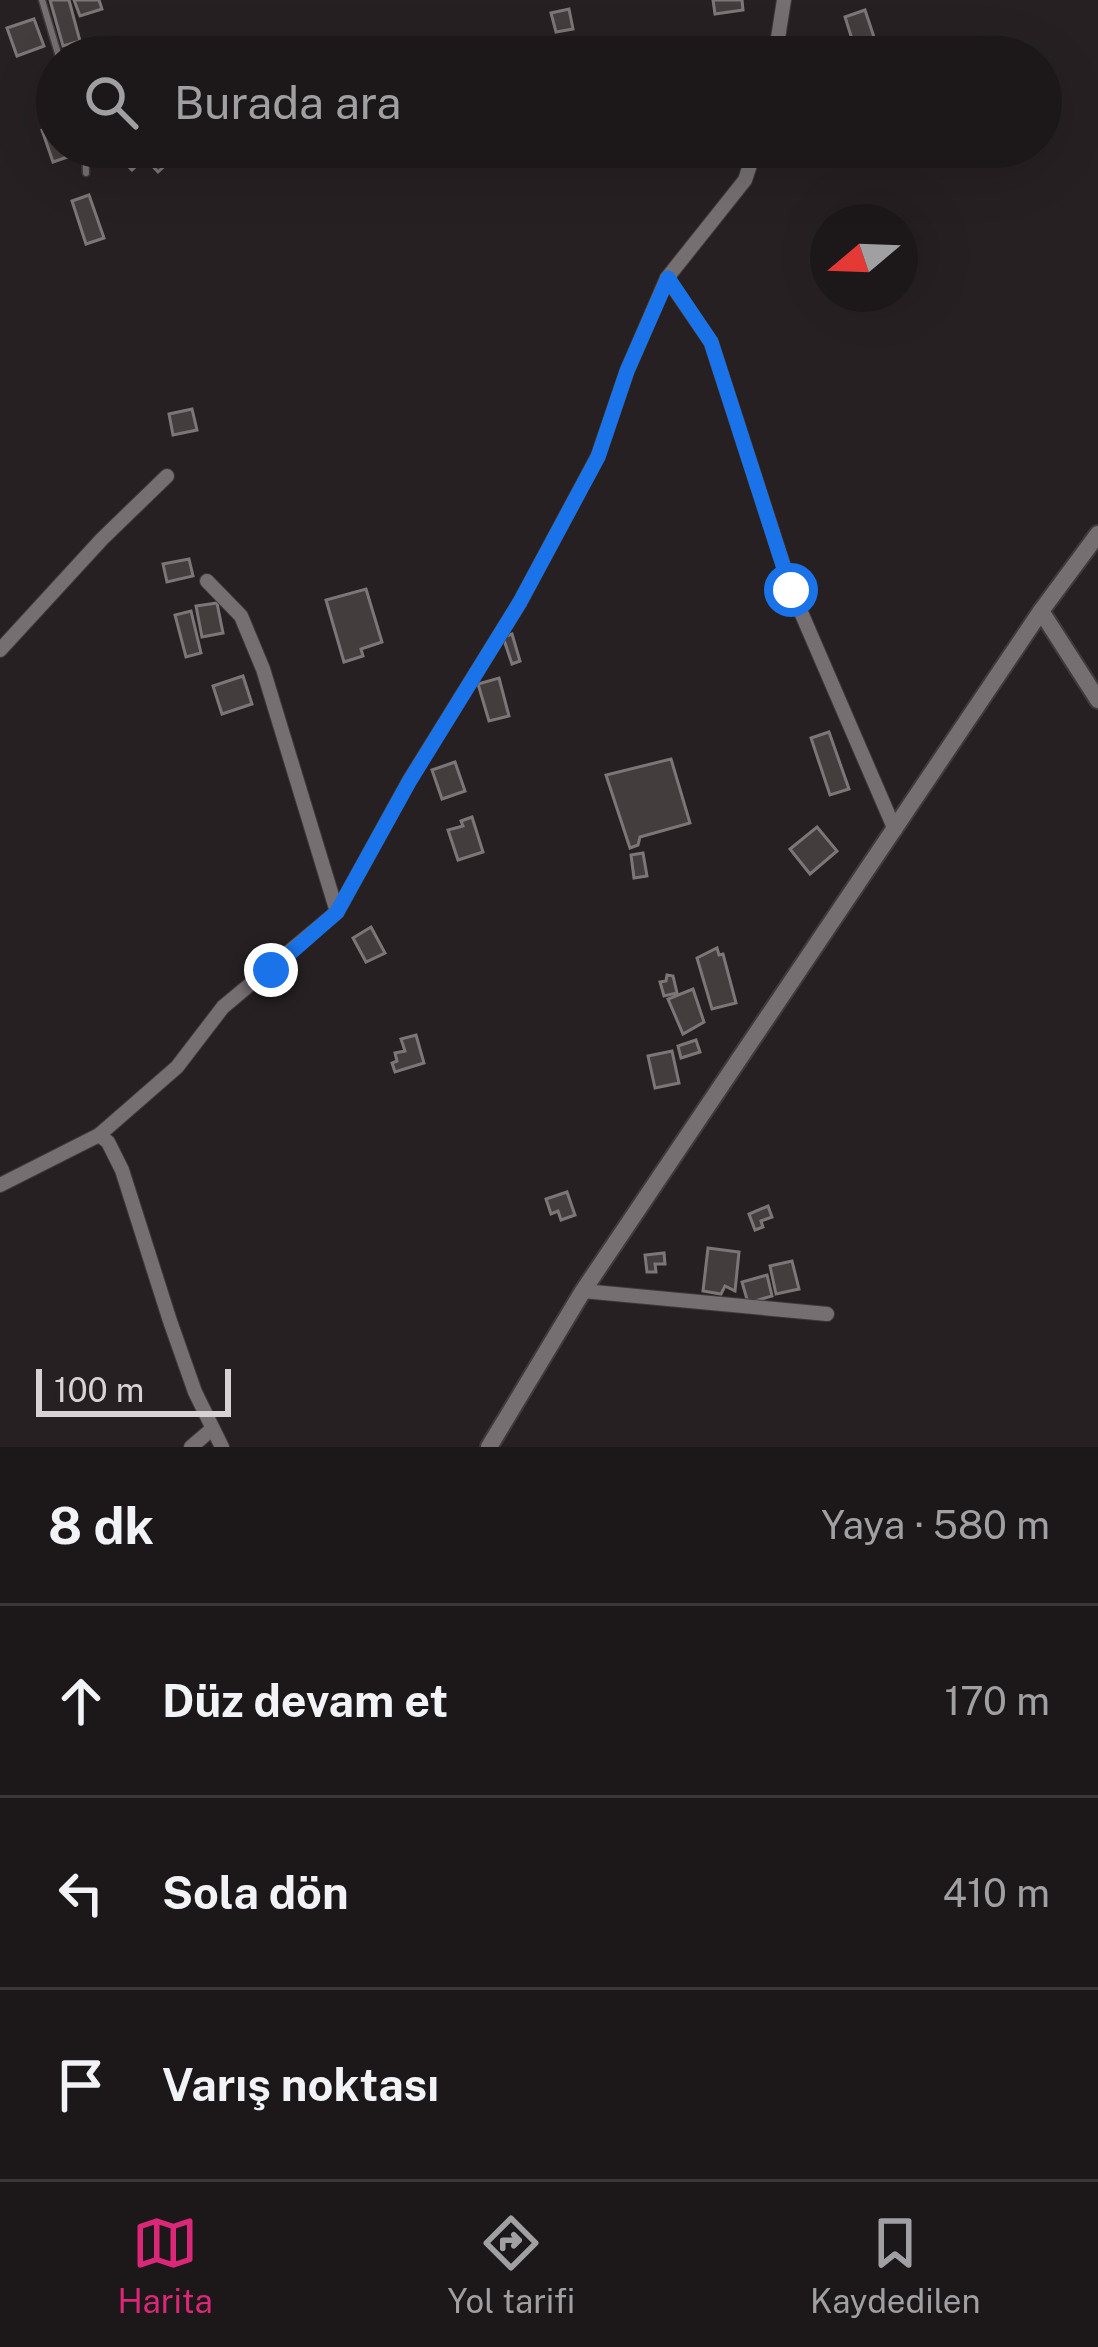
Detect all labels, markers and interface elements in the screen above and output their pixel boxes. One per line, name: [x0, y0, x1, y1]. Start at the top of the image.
search box: [36, 36, 1062, 168]
icon: search: [78, 69, 144, 135]
text: Burada ara: [174, 76, 401, 129]
north arrow: [810, 204, 918, 312]
route start: [764, 563, 818, 617]
route end: [244, 943, 298, 997]
scale bar: [36, 1363, 231, 1416]
text: 100 m: [54, 1371, 144, 1409]
text: 8 dk: [48, 1496, 154, 1555]
text: Yaya · 580 m: [821, 1502, 1050, 1548]
icon: ahead: [48, 1668, 114, 1734]
text: Düz devam et: [162, 1674, 448, 1727]
text: 170 m: [944, 1678, 1050, 1724]
icon: left: [48, 1860, 114, 1926]
text: Sola dön: [162, 1866, 349, 1919]
text: 410 m: [943, 1870, 1050, 1916]
icon: arrive: [48, 2052, 114, 2118]
text: Varış noktası: [162, 2058, 439, 2111]
tab: Harita: [117, 2210, 213, 2320]
tab: Yol tarifi: [448, 2210, 575, 2320]
tab: Kaydedilen: [810, 2210, 981, 2320]

